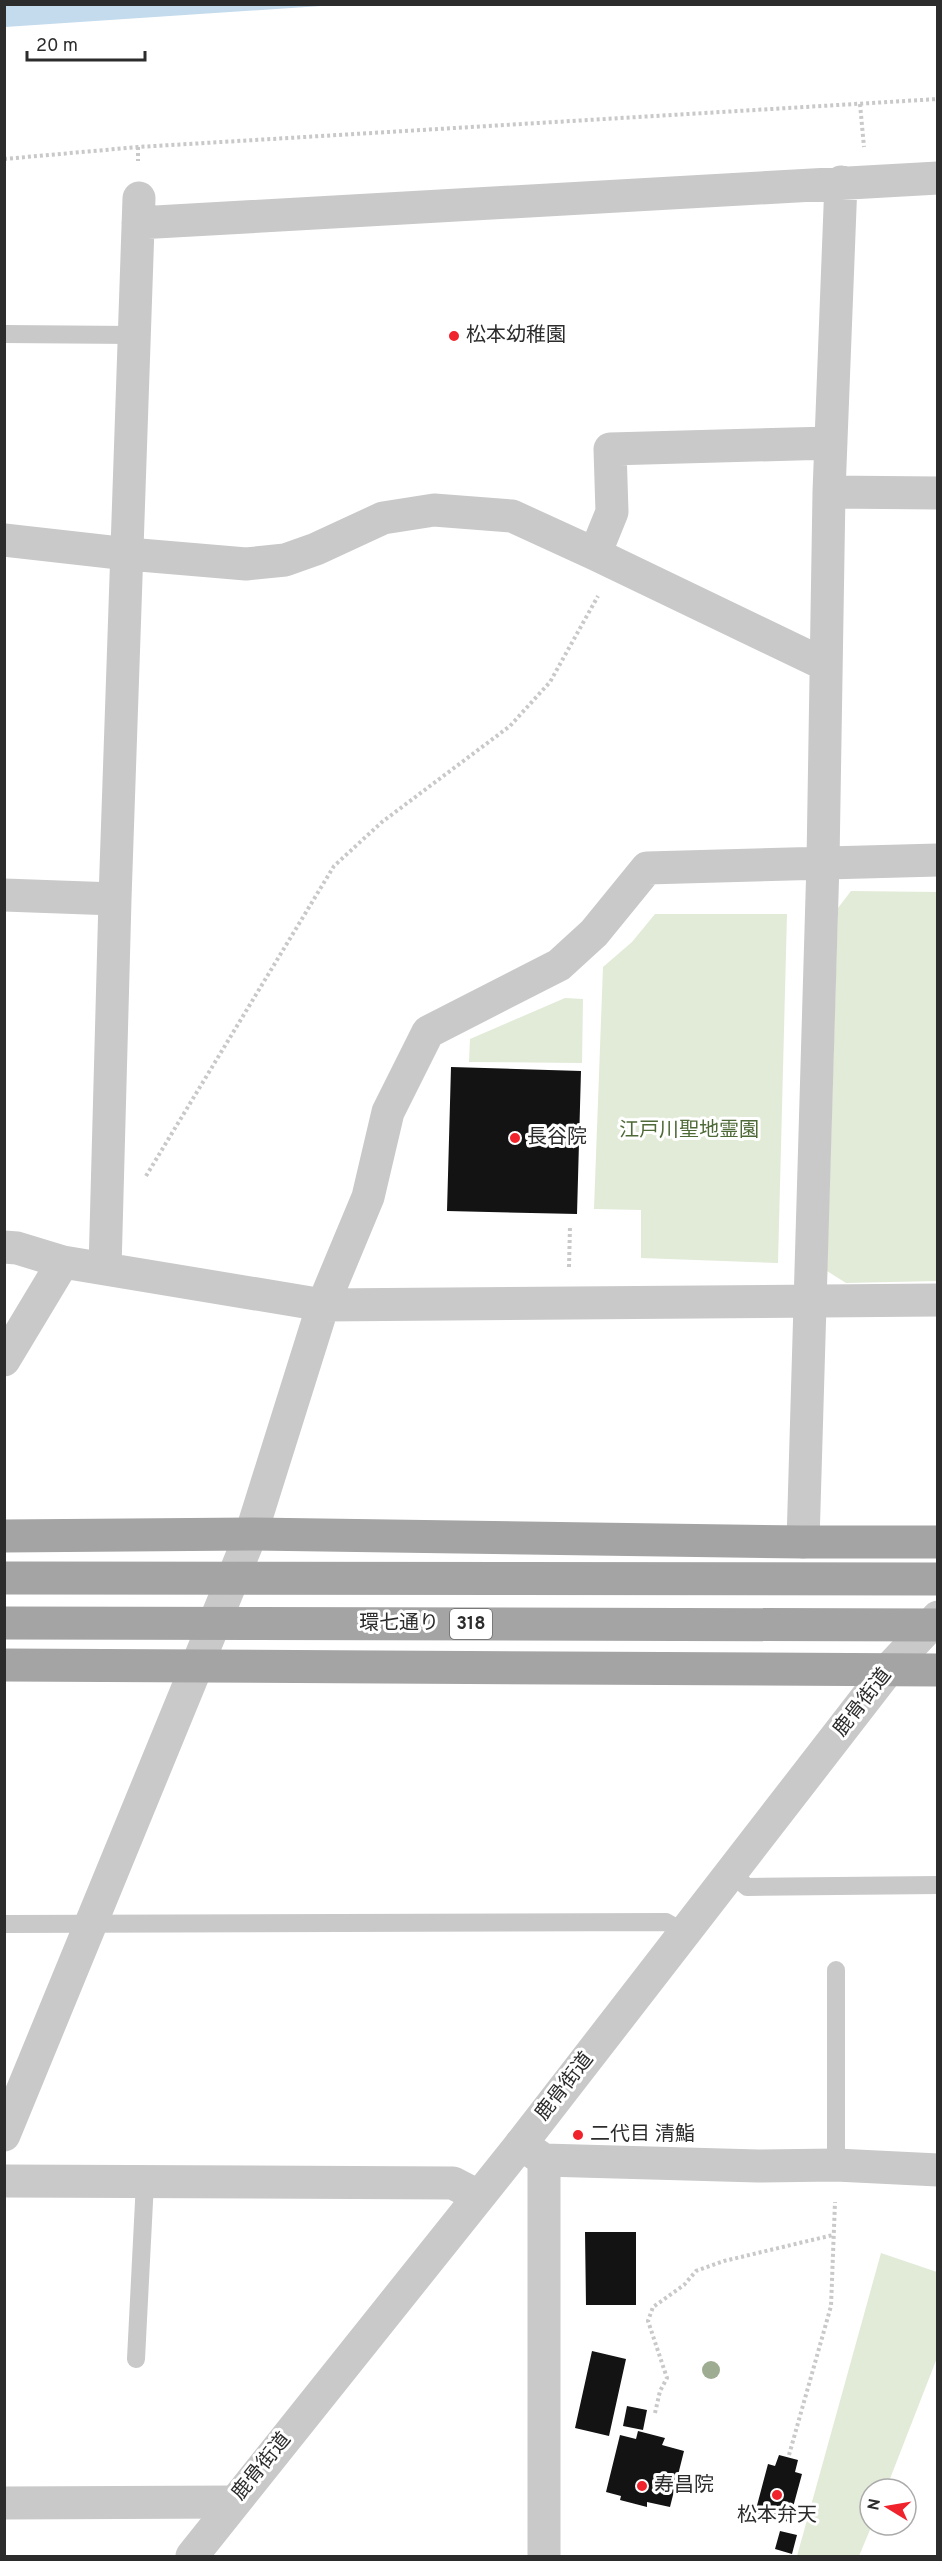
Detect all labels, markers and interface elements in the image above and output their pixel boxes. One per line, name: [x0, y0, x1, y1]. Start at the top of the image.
scale bar: [27, 24, 146, 62]
text: 20 m: [36, 35, 78, 58]
place label: 松本幼稚園: [466, 323, 566, 349]
marker: 松本幼稚園: [447, 329, 461, 343]
park label: 江戸川聖地霊園: [619, 1118, 759, 1144]
place label: 長谷院: [527, 1125, 587, 1151]
marker: 長谷院: [508, 1131, 522, 1145]
road number: 318: [450, 1609, 492, 1639]
street label: 環七通り: [359, 1611, 439, 1637]
street label: 鹿骨街道: [828, 1663, 898, 1743]
street label: 鹿骨街道: [530, 2047, 600, 2127]
place label: 二代目 清鮨: [590, 2122, 695, 2148]
marker: 二代目 清鮨: [571, 2128, 585, 2142]
street label: 鹿骨街道: [227, 2428, 297, 2506]
place label: 寿昌院: [654, 2473, 714, 2499]
north arrow: [858, 2477, 918, 2537]
marker: 寿昌院: [635, 2479, 649, 2493]
marker: 松本弁天: [770, 2488, 784, 2502]
text: N: [864, 2497, 886, 2512]
place label: 松本弁天: [737, 2503, 817, 2529]

